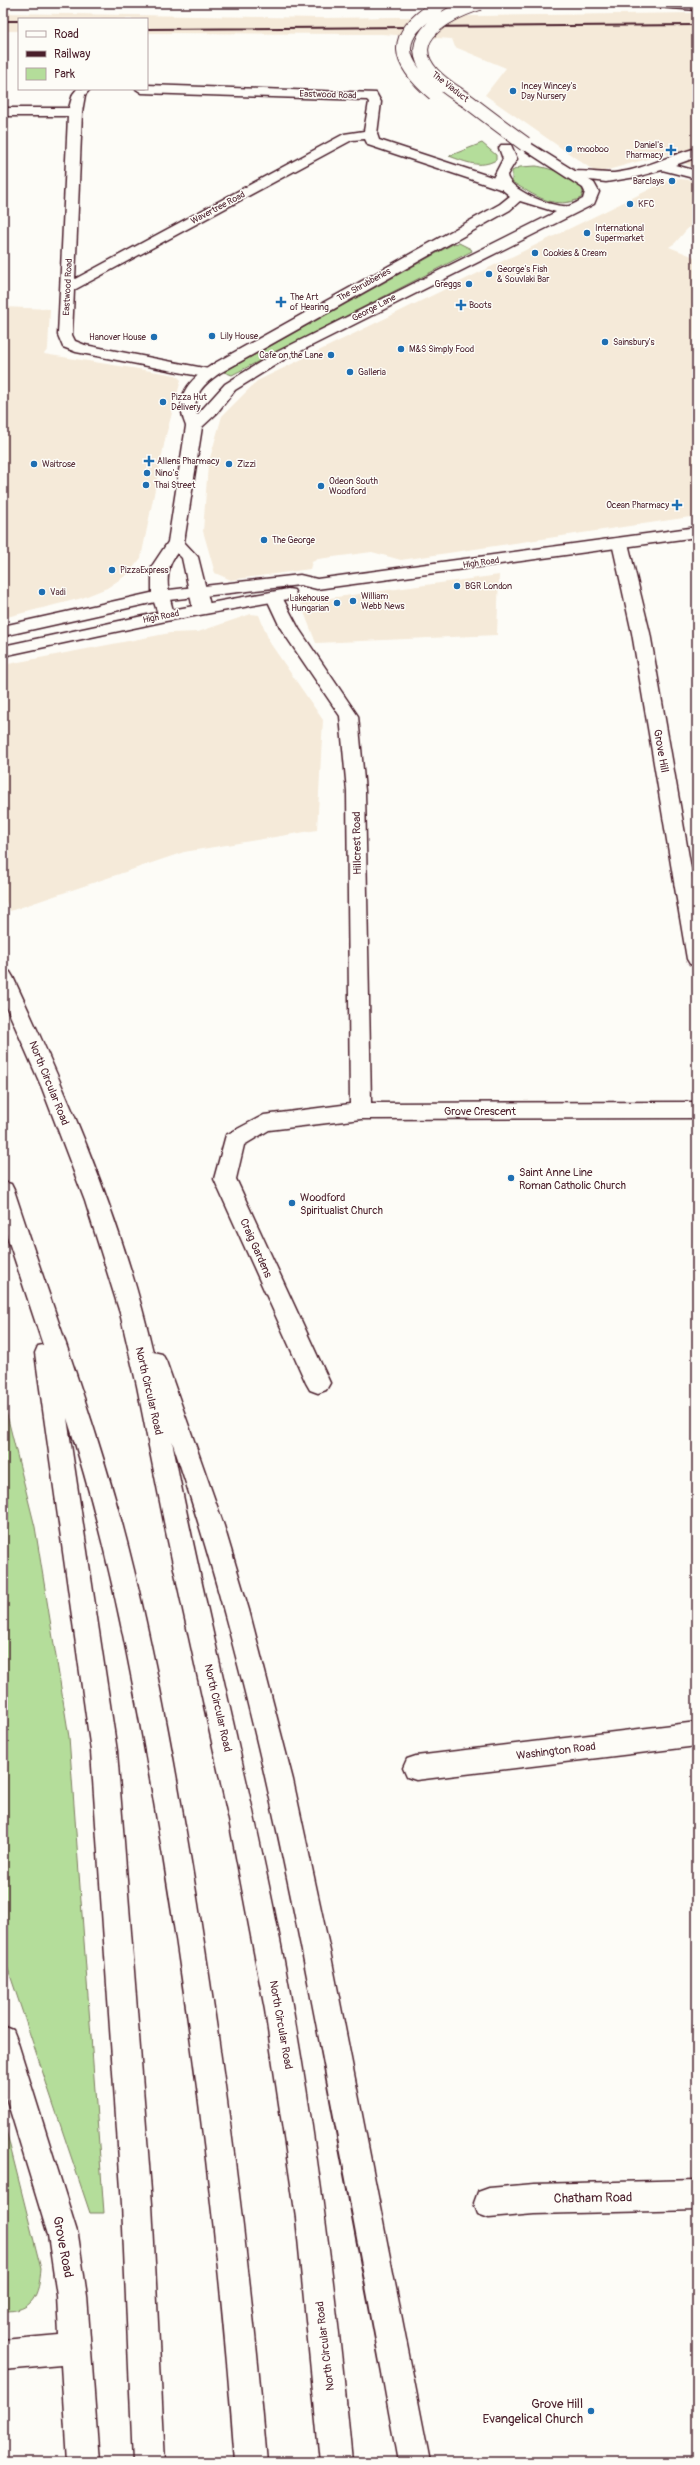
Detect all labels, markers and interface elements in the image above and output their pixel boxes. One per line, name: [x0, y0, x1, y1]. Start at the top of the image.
legend: [18, 18, 148, 90]
text: Road: [54, 27, 79, 42]
text: Railway: [54, 47, 90, 62]
text: Park: [54, 67, 75, 82]
street label: The Viaduct: [429, 69, 471, 105]
place label: Incey Wincey's Day Nursery: [521, 81, 576, 102]
marker: Incey Wincey's Day Nursery: [508, 86, 518, 96]
street label: Eastwood Road: [299, 89, 357, 101]
place label: Daniel's Pharmacy: [626, 140, 663, 161]
marker: mooboo: [564, 144, 574, 154]
place label: mooboo: [577, 144, 609, 155]
marker: Daniel's Pharmacy: [666, 145, 676, 155]
place label: Barclays: [633, 176, 664, 187]
marker: Barclays: [667, 176, 677, 186]
street label: Wavertree Road: [189, 189, 247, 227]
marker: KFC: [625, 199, 635, 209]
place label: KFC: [638, 199, 655, 210]
place label: International Supermarket: [595, 223, 644, 244]
marker: International Supermarket: [582, 228, 592, 238]
marker: Cookies & Cream: [530, 248, 540, 258]
place label: Cookies & Cream: [543, 248, 607, 259]
street label: Eastwood Road: [61, 258, 75, 316]
place label: George's Fish & Souvlaki Bar: [497, 264, 550, 285]
street label: The Shrubberies: [335, 266, 393, 304]
marker: George's Fish & Souvlaki Bar: [484, 269, 494, 279]
place label: Greggs: [434, 279, 461, 290]
marker: Greggs: [464, 279, 474, 289]
place label: The Art of Hearing: [290, 292, 329, 313]
street label: George Lane: [350, 292, 398, 324]
marker: The Art of Hearing: [275, 296, 287, 308]
marker: Boots: [456, 300, 466, 310]
place label: Boots: [469, 300, 491, 311]
marker: Lily House: [207, 331, 217, 341]
place label: Lily House: [220, 331, 259, 342]
place label: Hanover House: [89, 332, 147, 343]
marker: Hanover House: [149, 332, 159, 342]
marker: Sainsbury's: [600, 337, 610, 347]
place label: Sainsbury's: [613, 337, 655, 348]
marker: M&S Simply Food: [396, 344, 406, 354]
place label: M&S Simply Food: [409, 344, 474, 355]
place label: Cafe on the Lane: [259, 350, 324, 361]
marker: Cafe on the Lane: [326, 350, 336, 360]
marker: Galleria: [345, 367, 355, 377]
place label: Galleria: [358, 367, 386, 378]
place label: Pizza Hut Delivery: [171, 392, 207, 413]
marker: Pizza Hut Delivery: [158, 397, 168, 407]
marker: Allens Pharmacy: [144, 456, 154, 466]
place label: Allens Pharmacy: [157, 456, 220, 467]
marker: Waitrose: [29, 459, 39, 469]
place label: Waitrose: [42, 459, 76, 470]
marker: Zizzi: [224, 459, 234, 469]
place label: Zizzi: [237, 459, 256, 470]
marker: Nino's: [142, 468, 152, 478]
place label: Nino's: [155, 468, 179, 479]
place label: Odeon South Woodford: [329, 476, 378, 497]
marker: Thai Street: [141, 480, 151, 490]
place label: Thai Street: [154, 480, 196, 491]
marker: Odeon South Woodford: [316, 481, 326, 491]
place label: Ocean Pharmacy: [606, 500, 669, 511]
marker: Ocean Pharmacy: [672, 500, 682, 510]
marker: The George: [259, 535, 269, 545]
place label: The George: [272, 535, 316, 546]
street label: High Road: [462, 555, 500, 571]
marker: PizzaExpress: [107, 565, 117, 575]
place label: PizzaExpress: [120, 565, 169, 576]
marker: BGR London: [452, 581, 462, 591]
place label: BGR London: [465, 581, 512, 592]
marker: Vadi: [37, 587, 47, 597]
place label: Vadi: [50, 587, 66, 598]
place label: William Webb News: [361, 591, 405, 612]
place label: Lakehouse Hungarian: [290, 593, 330, 614]
marker: William Webb News: [348, 596, 358, 606]
marker: Lakehouse Hungarian: [332, 598, 342, 608]
street label: High Road: [142, 608, 180, 626]
street label: Grove Hill: [651, 728, 671, 774]
street label: Hillcrest Road: [350, 811, 364, 875]
street label: North Circular Road: [26, 1039, 72, 1127]
street label: Grove Crescent: [444, 1105, 516, 1118]
place label: Saint Anne Line Roman Catholic Church: [519, 1166, 626, 1192]
marker: Saint Anne Line Roman Catholic Church: [506, 1173, 516, 1183]
place label: Woodford Spiritualist Church: [300, 1191, 383, 1217]
marker: Woodford Spiritualist Church: [287, 1198, 297, 1208]
street label: Craig Gardens: [237, 1216, 275, 1280]
street label: North Circular Road: [133, 1346, 165, 1436]
street label: North Circular Road: [202, 1663, 234, 1753]
street label: Washington Road: [516, 1740, 596, 1762]
street label: North Circular Road: [267, 1980, 295, 2070]
street label: Chatham Road: [554, 2189, 632, 2207]
street label: Grove Road: [49, 2215, 77, 2279]
street label: North Circular Road: [313, 2301, 337, 2391]
place label: Grove Hill Evangelical Church: [482, 2396, 583, 2427]
marker: Grove Hill Evangelical Church: [586, 2406, 596, 2416]

